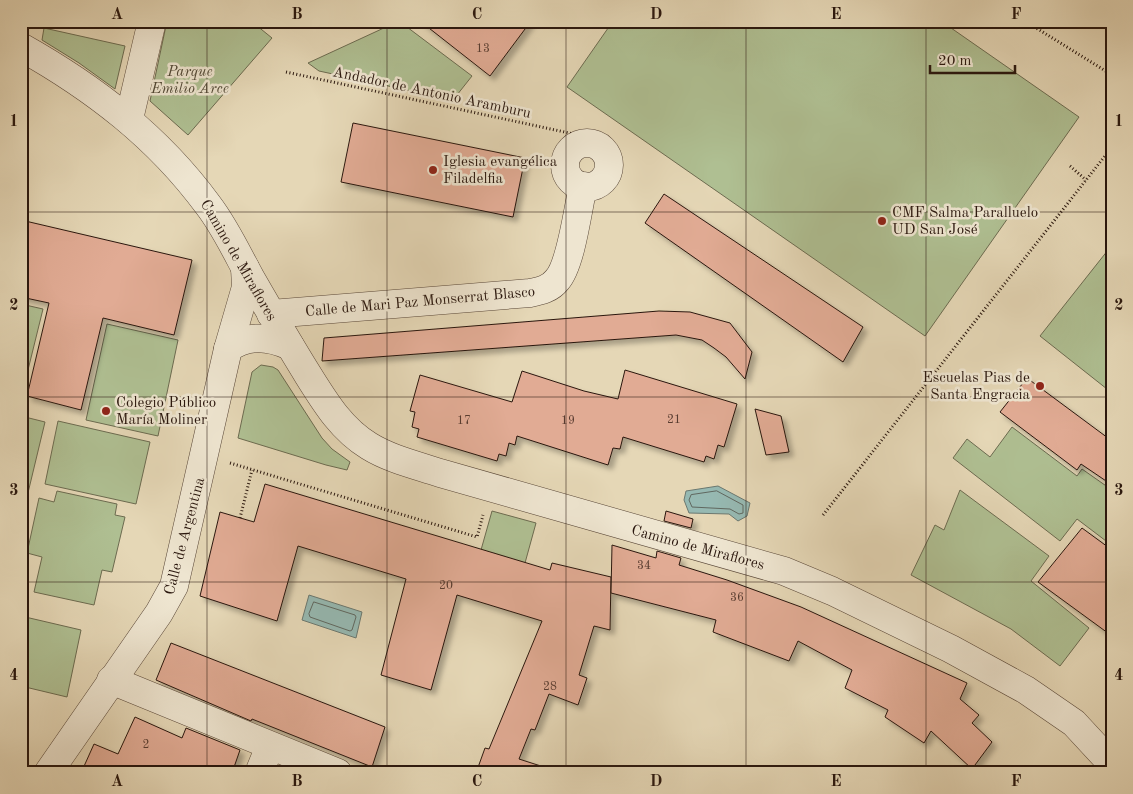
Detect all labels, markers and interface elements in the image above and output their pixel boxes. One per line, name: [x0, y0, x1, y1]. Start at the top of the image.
text: A: [111, 7, 123, 23]
text: B: [291, 7, 303, 23]
text: C: [472, 7, 482, 23]
text: D: [650, 7, 662, 23]
text: E: [830, 7, 842, 23]
text: F: [1011, 7, 1022, 23]
scale bar: [930, 42, 1016, 74]
house number: 13: [476, 43, 490, 55]
text: 20 m: [938, 54, 972, 69]
park label: Parque Emilio Arce: [150, 65, 229, 97]
street label: Andador de Antonio Aramburu: [331, 65, 532, 122]
text: 1: [9, 114, 19, 130]
text: 1: [1114, 114, 1124, 130]
place label: Iglesia evangélica Filadelfia: [443, 155, 558, 187]
marker: Iglesia evangélica Filadelfia: [427, 164, 439, 176]
street label: Camino de Miraflores: [197, 198, 279, 324]
place label: CMF Salma Paralluelo UD San José: [892, 206, 1038, 238]
marker: CMF Salma Paralluelo UD San José: [876, 215, 888, 227]
street label: Calle de Mari Paz Monserrat Blasco: [305, 285, 536, 320]
text: 2: [9, 298, 19, 314]
text: 2: [1114, 298, 1124, 314]
place label: Escuelas Pias de Santa Engracia: [922, 371, 1031, 403]
marker: Escuelas Pias de Santa Engracia: [1034, 380, 1046, 392]
place label: Colegio Público María Moliner: [116, 396, 216, 428]
marker: Colegio Público María Moliner: [100, 405, 112, 417]
house number: 21: [667, 414, 681, 426]
house number: 17: [457, 415, 471, 427]
house number: 19: [561, 415, 575, 427]
street label: Calle de Argentina: [163, 475, 209, 597]
text: 3: [9, 483, 19, 499]
text: 3: [1114, 483, 1124, 499]
street label: Camino de Miraflores: [629, 523, 766, 573]
house number: 34: [637, 560, 651, 572]
house number: 20: [439, 580, 453, 592]
house number: 36: [730, 592, 744, 604]
text: 4: [9, 668, 19, 684]
text: 4: [1114, 668, 1124, 684]
house number: 28: [543, 681, 557, 693]
house number: 2: [143, 739, 149, 751]
text: A: [111, 774, 123, 790]
text: B: [291, 774, 303, 790]
text: C: [472, 774, 482, 790]
text: D: [650, 774, 662, 790]
text: E: [830, 774, 842, 790]
text: F: [1011, 774, 1022, 790]

